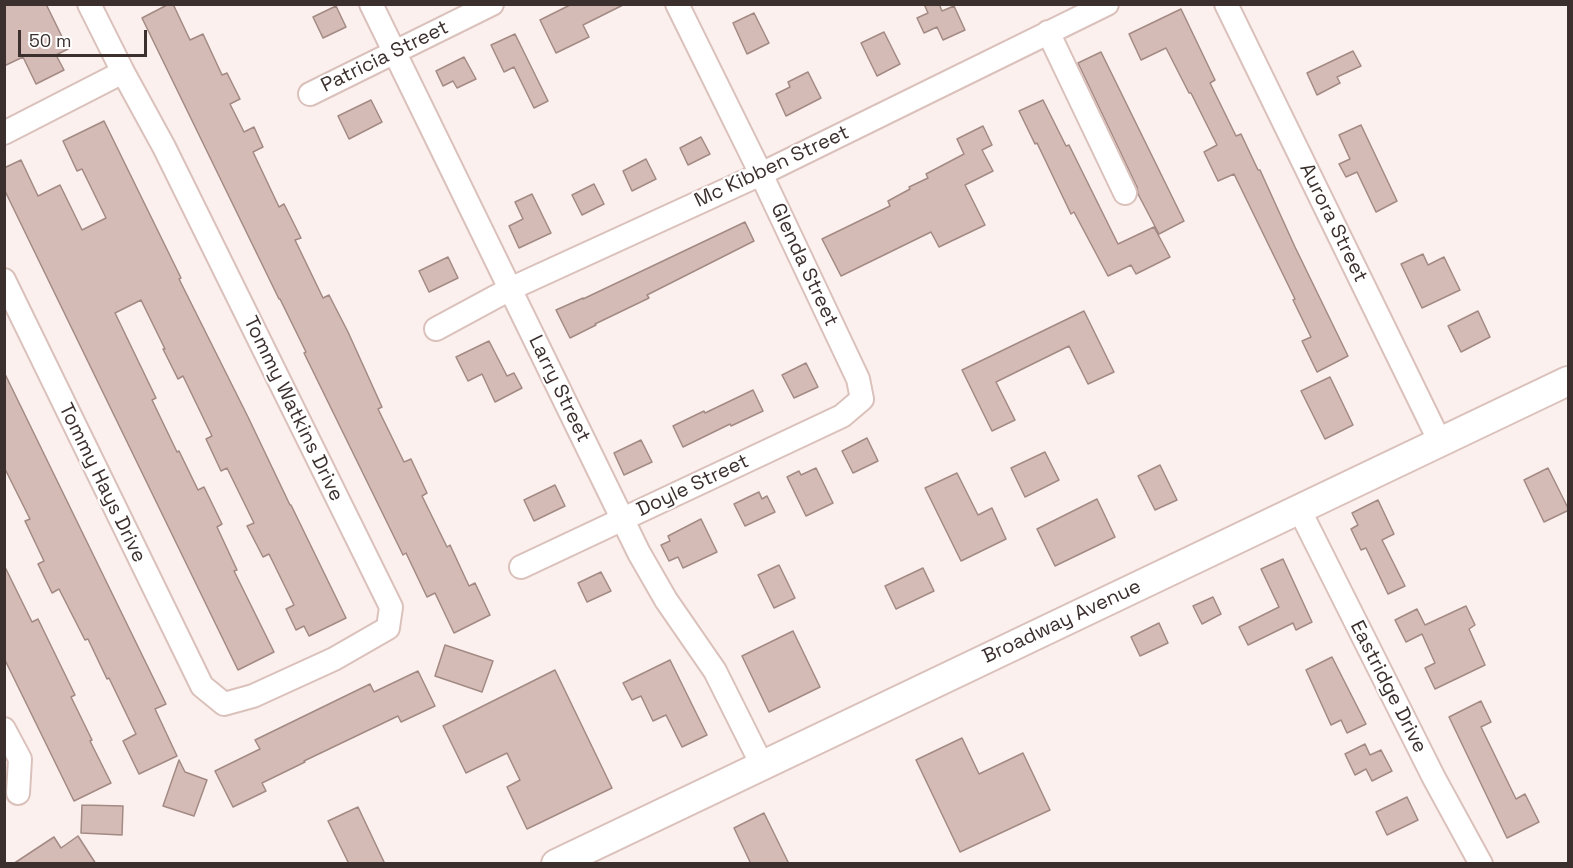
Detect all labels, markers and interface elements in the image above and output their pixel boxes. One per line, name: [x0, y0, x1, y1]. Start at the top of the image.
street label: Patricia Street: [317, 16, 453, 98]
scale bar: [21, 18, 150, 56]
text: 50 m: [29, 29, 71, 52]
street label: Mc Kibben Street: [691, 121, 853, 213]
street label: Aurora Street: [1294, 160, 1372, 286]
street label: Glenda Street: [765, 200, 843, 330]
street label: Tommy Watkins Drive: [238, 313, 348, 505]
street label: Larry Street: [523, 332, 595, 446]
street label: Tommy Hays Drive: [53, 400, 151, 566]
street label: Doyle Street: [633, 450, 753, 522]
street label: Broadway Avenue: [979, 575, 1145, 669]
street label: Eastridge Drive: [1344, 617, 1432, 757]

